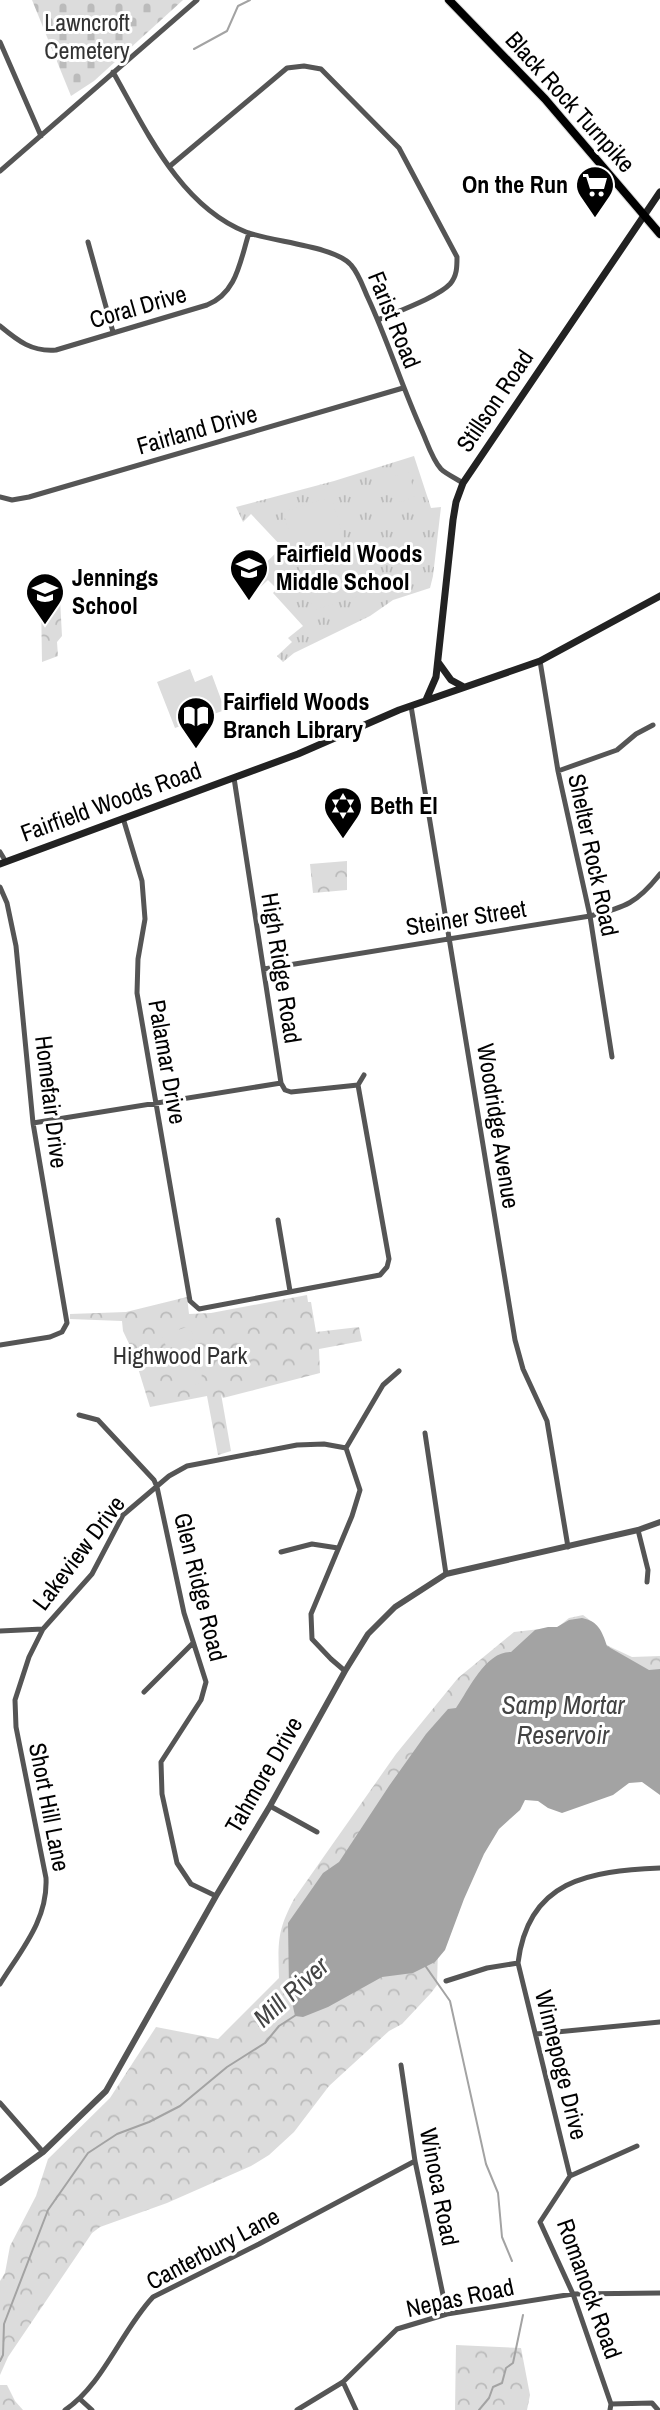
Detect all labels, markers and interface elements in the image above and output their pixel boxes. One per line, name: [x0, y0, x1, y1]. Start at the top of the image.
park label: Lawncroft Cemetery: [44, 6, 130, 66]
street label: Black Rock Turnpike: [499, 24, 643, 179]
supermarket icon: On the Run: [574, 164, 616, 219]
place label: On the Run: [462, 168, 568, 200]
street label: Farist Road: [361, 266, 429, 373]
street label: Coral Drive: [85, 277, 190, 335]
street label: Stillson Road: [448, 343, 540, 458]
street label: Fairland Drive: [133, 397, 261, 461]
place label: Fairfield Woods Middle School: [276, 537, 422, 597]
school or university icon: Fairfield Woods Middle School: [228, 547, 270, 602]
place label: Jennings School: [72, 561, 158, 621]
school or university icon: Jennings School: [24, 571, 66, 626]
place label: Fairfield Woods Branch Library: [223, 685, 369, 745]
library icon: Fairfield Woods Branch Library: [175, 695, 217, 750]
street label: Fairfield Woods Road: [16, 754, 205, 849]
street label: Shelter Rock Road: [561, 771, 627, 939]
synagogue icon: Beth El: [322, 785, 364, 840]
place label: Beth El: [370, 789, 438, 821]
street label: High Ridge Road: [254, 890, 310, 1045]
street label: Steiner Street: [403, 892, 529, 942]
street label: Palamar Drive: [141, 997, 195, 1127]
street label: Homefair Drive: [28, 1034, 76, 1170]
street label: Woodridge Avenue: [470, 1041, 528, 1211]
park label: Highwood Park: [113, 1339, 247, 1371]
street label: Lakeview Drive: [25, 1489, 132, 1616]
street label: Glen Ridge Road: [167, 1509, 235, 1664]
water label: Samp Mortar Reservoir: [501, 1687, 626, 1752]
street label: Tahmore Drive: [217, 1710, 309, 1839]
street label: Short Hill Lane: [22, 1740, 78, 1874]
water label: Mill River: [246, 1948, 336, 2035]
street label: Winnepoge Drive: [528, 1987, 596, 2143]
street label: Winoca Road: [413, 2125, 467, 2248]
street label: Canterbury Lane: [140, 2200, 285, 2297]
street label: Romanock Road: [550, 2214, 630, 2363]
street label: Nepas Road: [403, 2270, 517, 2324]

